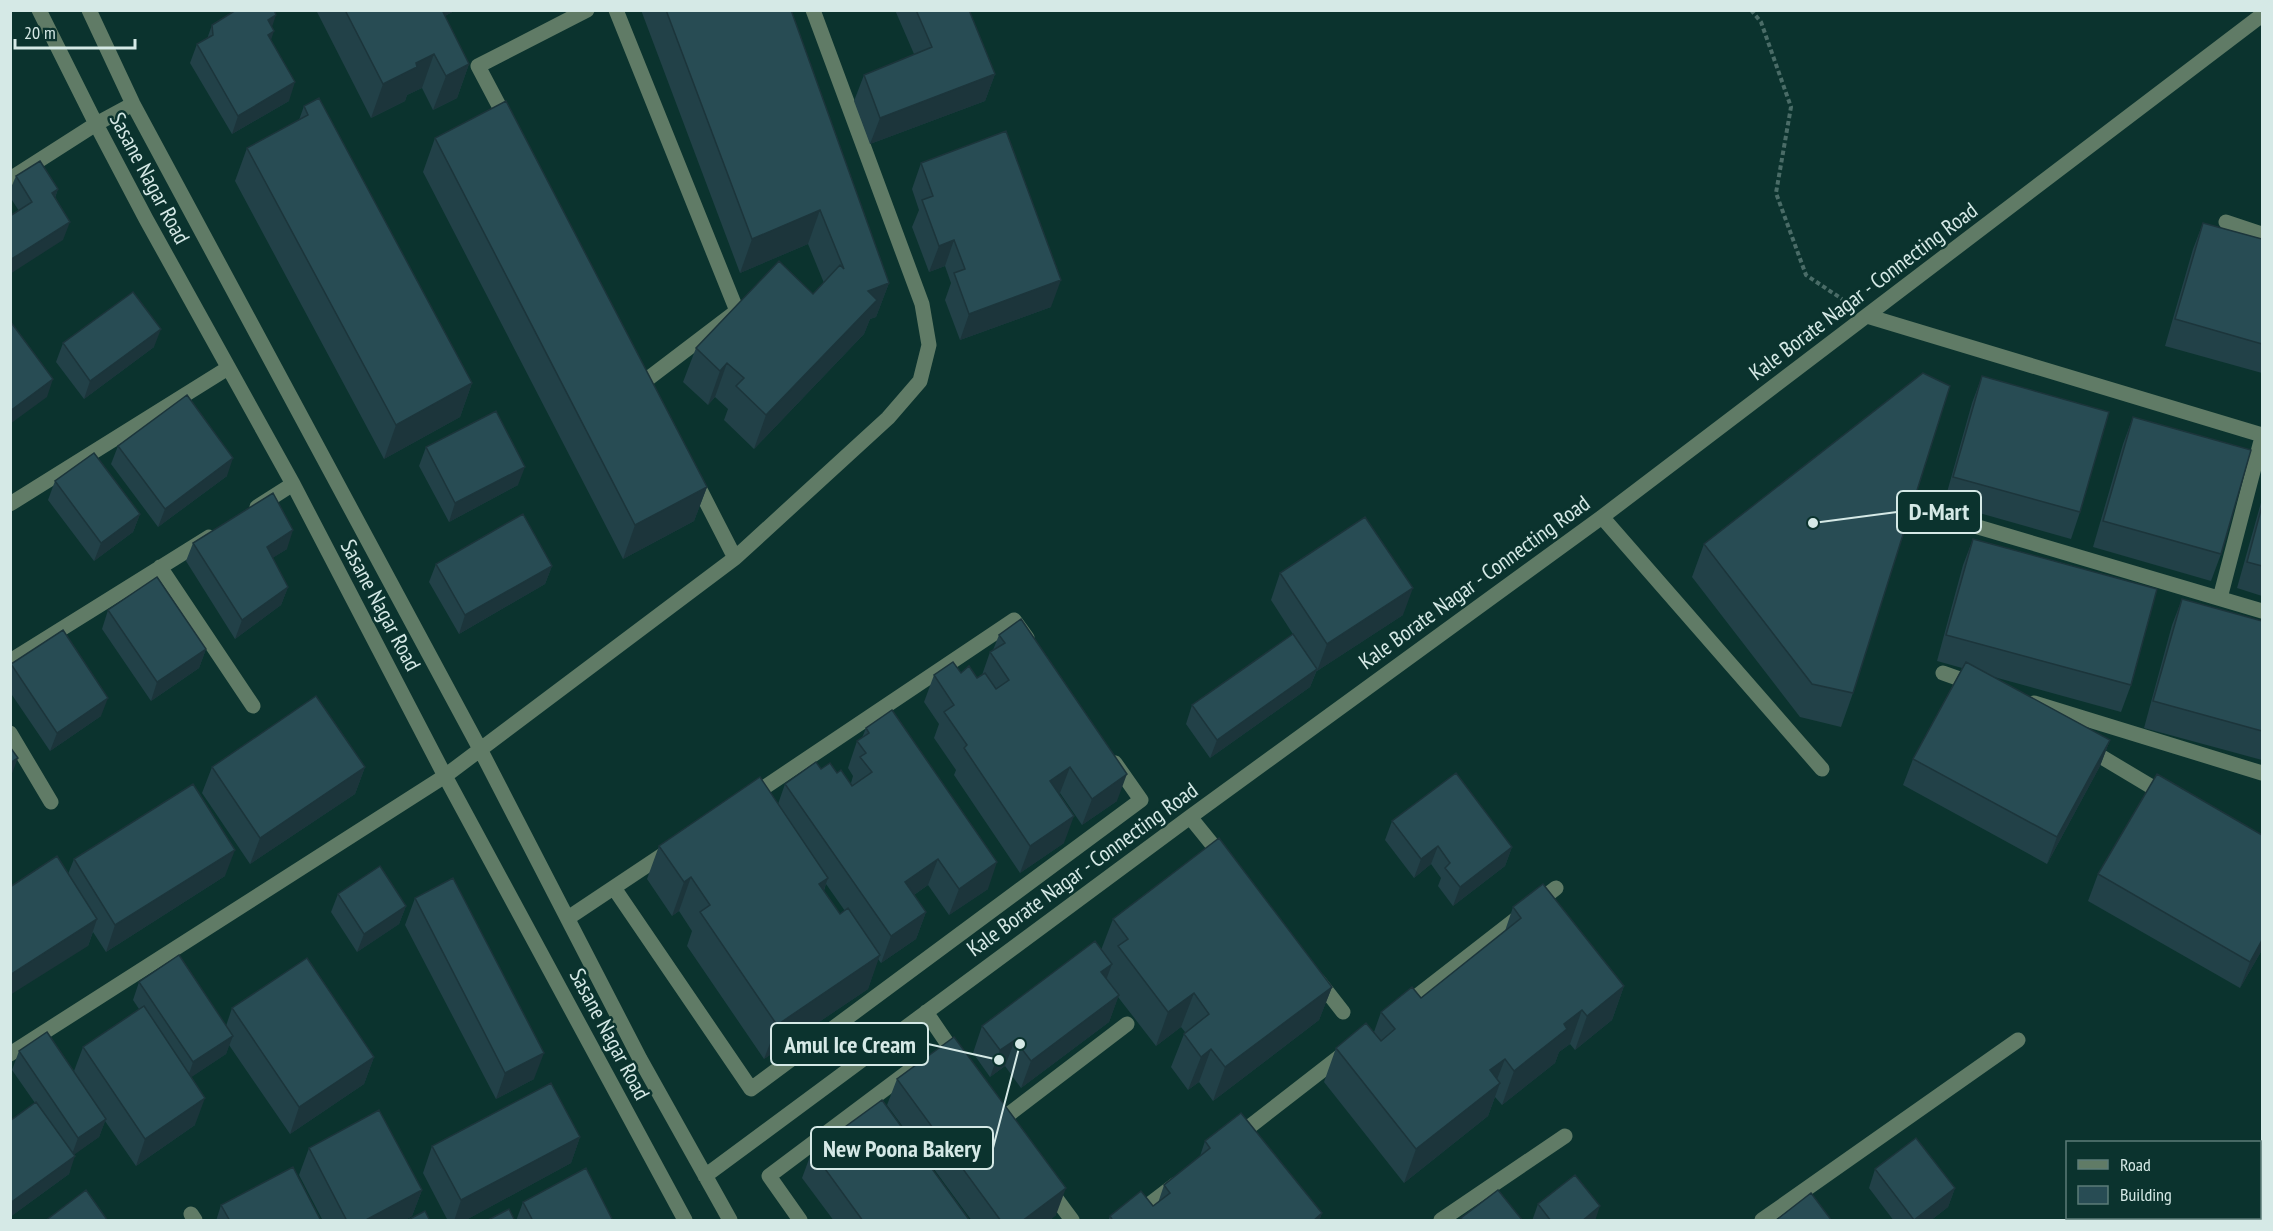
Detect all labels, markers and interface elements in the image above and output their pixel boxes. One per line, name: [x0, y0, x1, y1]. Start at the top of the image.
scale bar: [15, 12, 135, 50]
text: 20 m: [24, 21, 56, 44]
street label: Sasane Nagar Road: [104, 107, 196, 249]
street label: Kale Borate Nagar - Connecting Road: [1743, 196, 1983, 386]
street label: Kale Borate Nagar - Connecting Road: [1353, 489, 1595, 675]
callout: D-Mart: [1897, 491, 1981, 533]
text: D-Mart: [1909, 496, 1969, 527]
street label: Sasane Nagar Road: [335, 534, 427, 676]
street label: Kale Borate Nagar - Connecting Road: [961, 776, 1203, 962]
street label: Sasane Nagar Road: [564, 963, 656, 1105]
callout: Amul Ice Cream: [771, 1023, 928, 1065]
text: Amul Ice Cream: [783, 1029, 916, 1060]
callout: New Poona Bakery: [811, 1127, 993, 1169]
text: New Poona Bakery: [823, 1133, 981, 1164]
legend: [2066, 1141, 2261, 1219]
text: Road: [2120, 1153, 2151, 1176]
text: Building: [2120, 1183, 2172, 1206]

